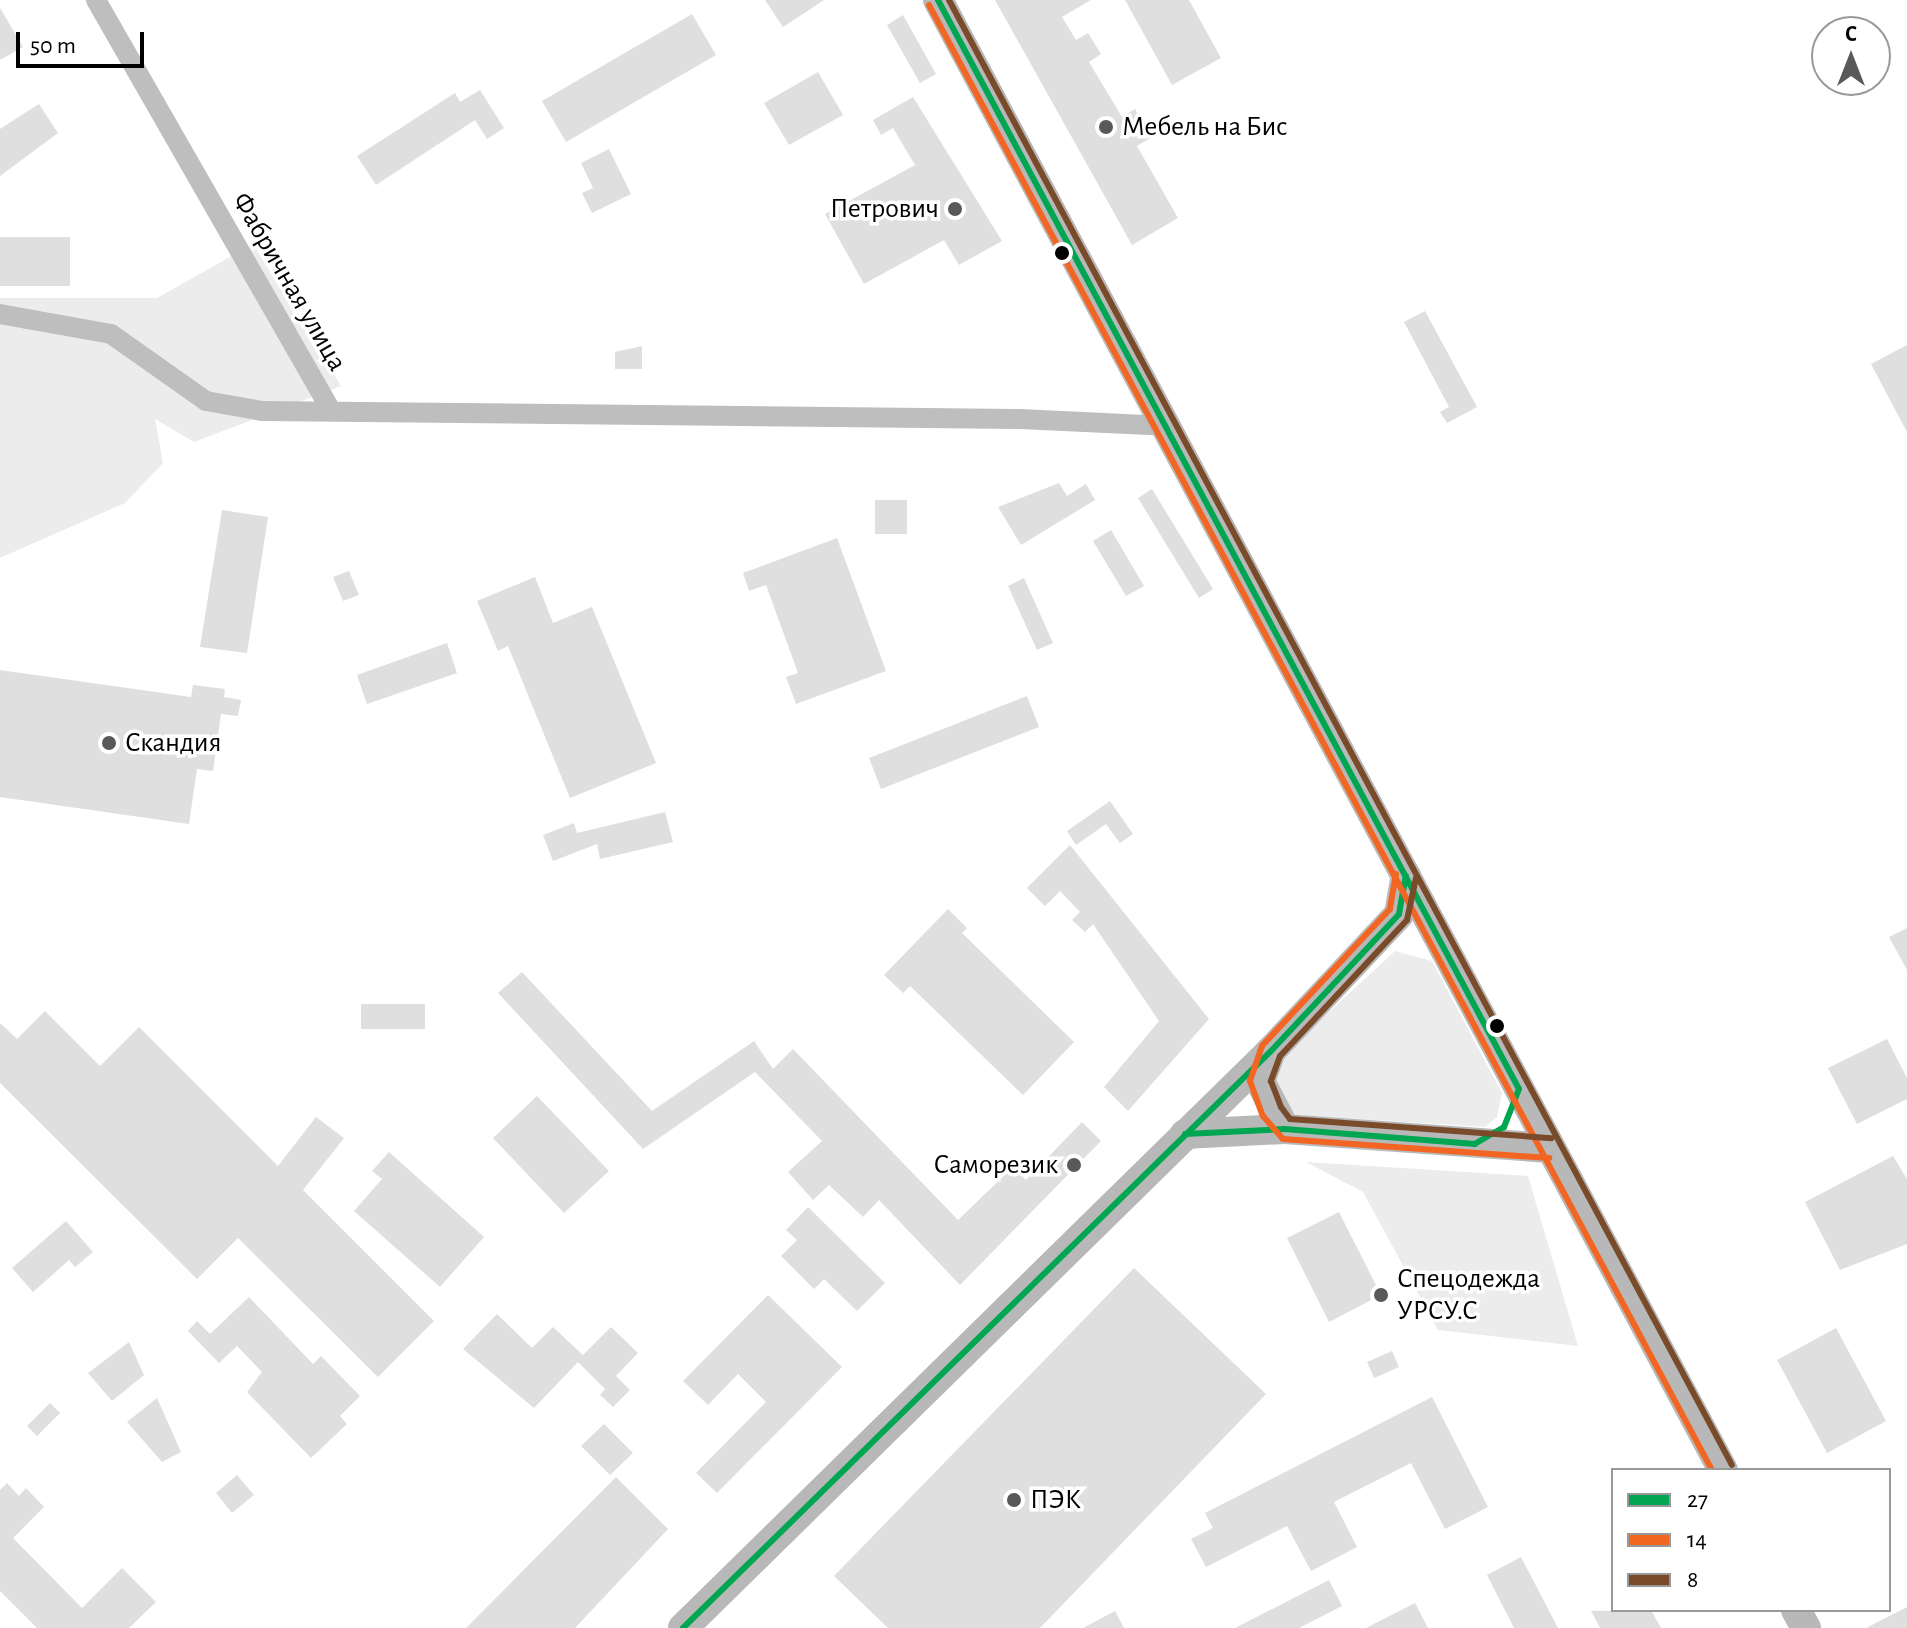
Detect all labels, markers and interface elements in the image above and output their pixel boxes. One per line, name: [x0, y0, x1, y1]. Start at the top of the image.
scale bar: [20, 16, 148, 66]
north arrow: [1811, 16, 1891, 96]
text: С: [1845, 23, 1857, 45]
text: 50 m: [30, 34, 76, 58]
place label: Мебель на Бис: [1122, 110, 1288, 144]
marker: Мебель на Бис: [1097, 118, 1115, 136]
street label: Фабричная улица: [224, 187, 354, 377]
place label: Петрович: [830, 192, 939, 226]
marker: Петрович: [946, 200, 964, 218]
unlabelled marker: [1054, 245, 1070, 261]
place label: Скандия: [125, 726, 221, 760]
marker: Скандия: [100, 734, 118, 752]
unlabelled marker: [1489, 1018, 1505, 1034]
place label: Саморезик: [934, 1148, 1058, 1182]
marker: Саморезик: [1065, 1156, 1083, 1174]
place label: Спецодежда УРСУ.С: [1397, 1262, 1540, 1328]
marker: Спецодежда УРСУ.С: [1372, 1286, 1390, 1304]
legend: [1611, 1468, 1891, 1612]
place label: ПЭК: [1030, 1483, 1081, 1517]
text: 27: [1687, 1488, 1708, 1512]
marker: ПЭК: [1005, 1491, 1023, 1509]
text: 14: [1687, 1528, 1707, 1552]
text: 8: [1687, 1568, 1698, 1592]

